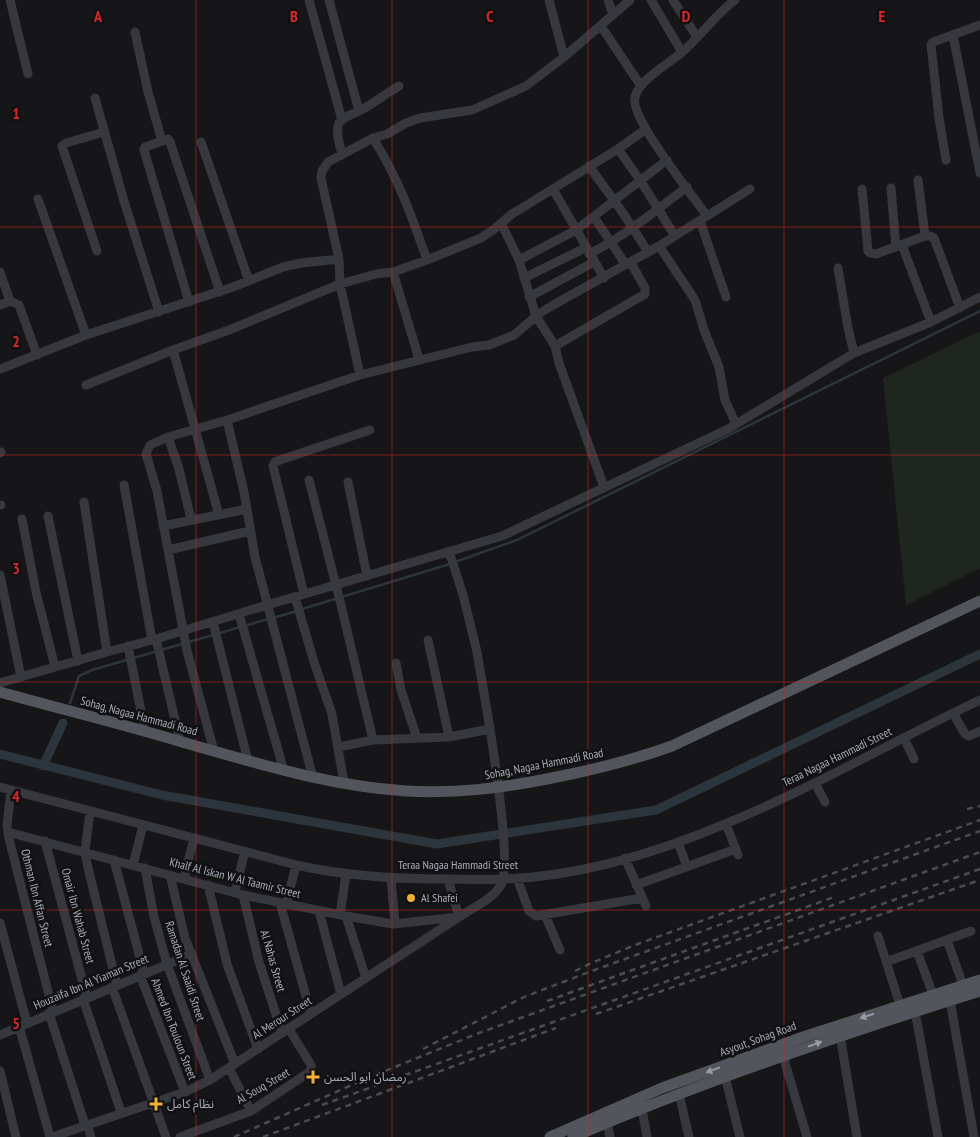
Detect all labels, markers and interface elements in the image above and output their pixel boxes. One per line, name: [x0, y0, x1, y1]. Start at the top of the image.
text: A: [93, 6, 103, 26]
text: B: [290, 6, 298, 26]
text: C: [486, 6, 494, 26]
text: D: [682, 6, 691, 26]
text: E: [879, 6, 886, 26]
text: 1: [12, 103, 20, 123]
text: 2: [12, 331, 20, 351]
text: 3: [12, 558, 20, 578]
street label: Sohag, Nagaa Hammadi Road: [79, 693, 199, 738]
street label: Teraa Nagaa Hammadi Street: [780, 723, 895, 790]
street label: Sohag, Nagaa Hammadi Road: [483, 745, 605, 782]
text: 4: [12, 786, 20, 806]
street label: Othman Ibn Affan Street: [18, 847, 57, 949]
street label: Khalf Al Iskan W Al Taamir Street: [168, 854, 303, 901]
street label: Teraa Nagaa Hammadi Street: [398, 857, 519, 872]
street label: Omair Ibn Wahab Street: [59, 866, 99, 966]
place label: Al Shafei: [421, 890, 458, 905]
marker: Al Shafei: [405, 892, 417, 904]
street label: Ramadan Al Saaidi Street: [162, 919, 209, 1023]
street label: Al Nahas Street: [257, 928, 290, 994]
street label: Houzaifa Ibn Al Yiaman Street: [31, 950, 151, 1013]
street label: Ahmed Ibn Touloun Street: [148, 976, 201, 1082]
street label: Al Merour Street: [249, 992, 315, 1042]
one-way arrow: [859, 1012, 874, 1020]
text: 5: [12, 1013, 20, 1033]
street label: Asyout, Sohag Road: [717, 1018, 798, 1059]
one-way arrow: [808, 1040, 823, 1048]
street label: Al Souq Street: [233, 1064, 293, 1107]
one-way arrow: [706, 1067, 721, 1074]
place label: رمضان ابو الحسن: [324, 1069, 407, 1084]
marker: رمضان ابو الحسن: [306, 1070, 320, 1084]
place label: نظام كامل: [167, 1096, 214, 1113]
marker: نظام كامل: [149, 1097, 163, 1111]

